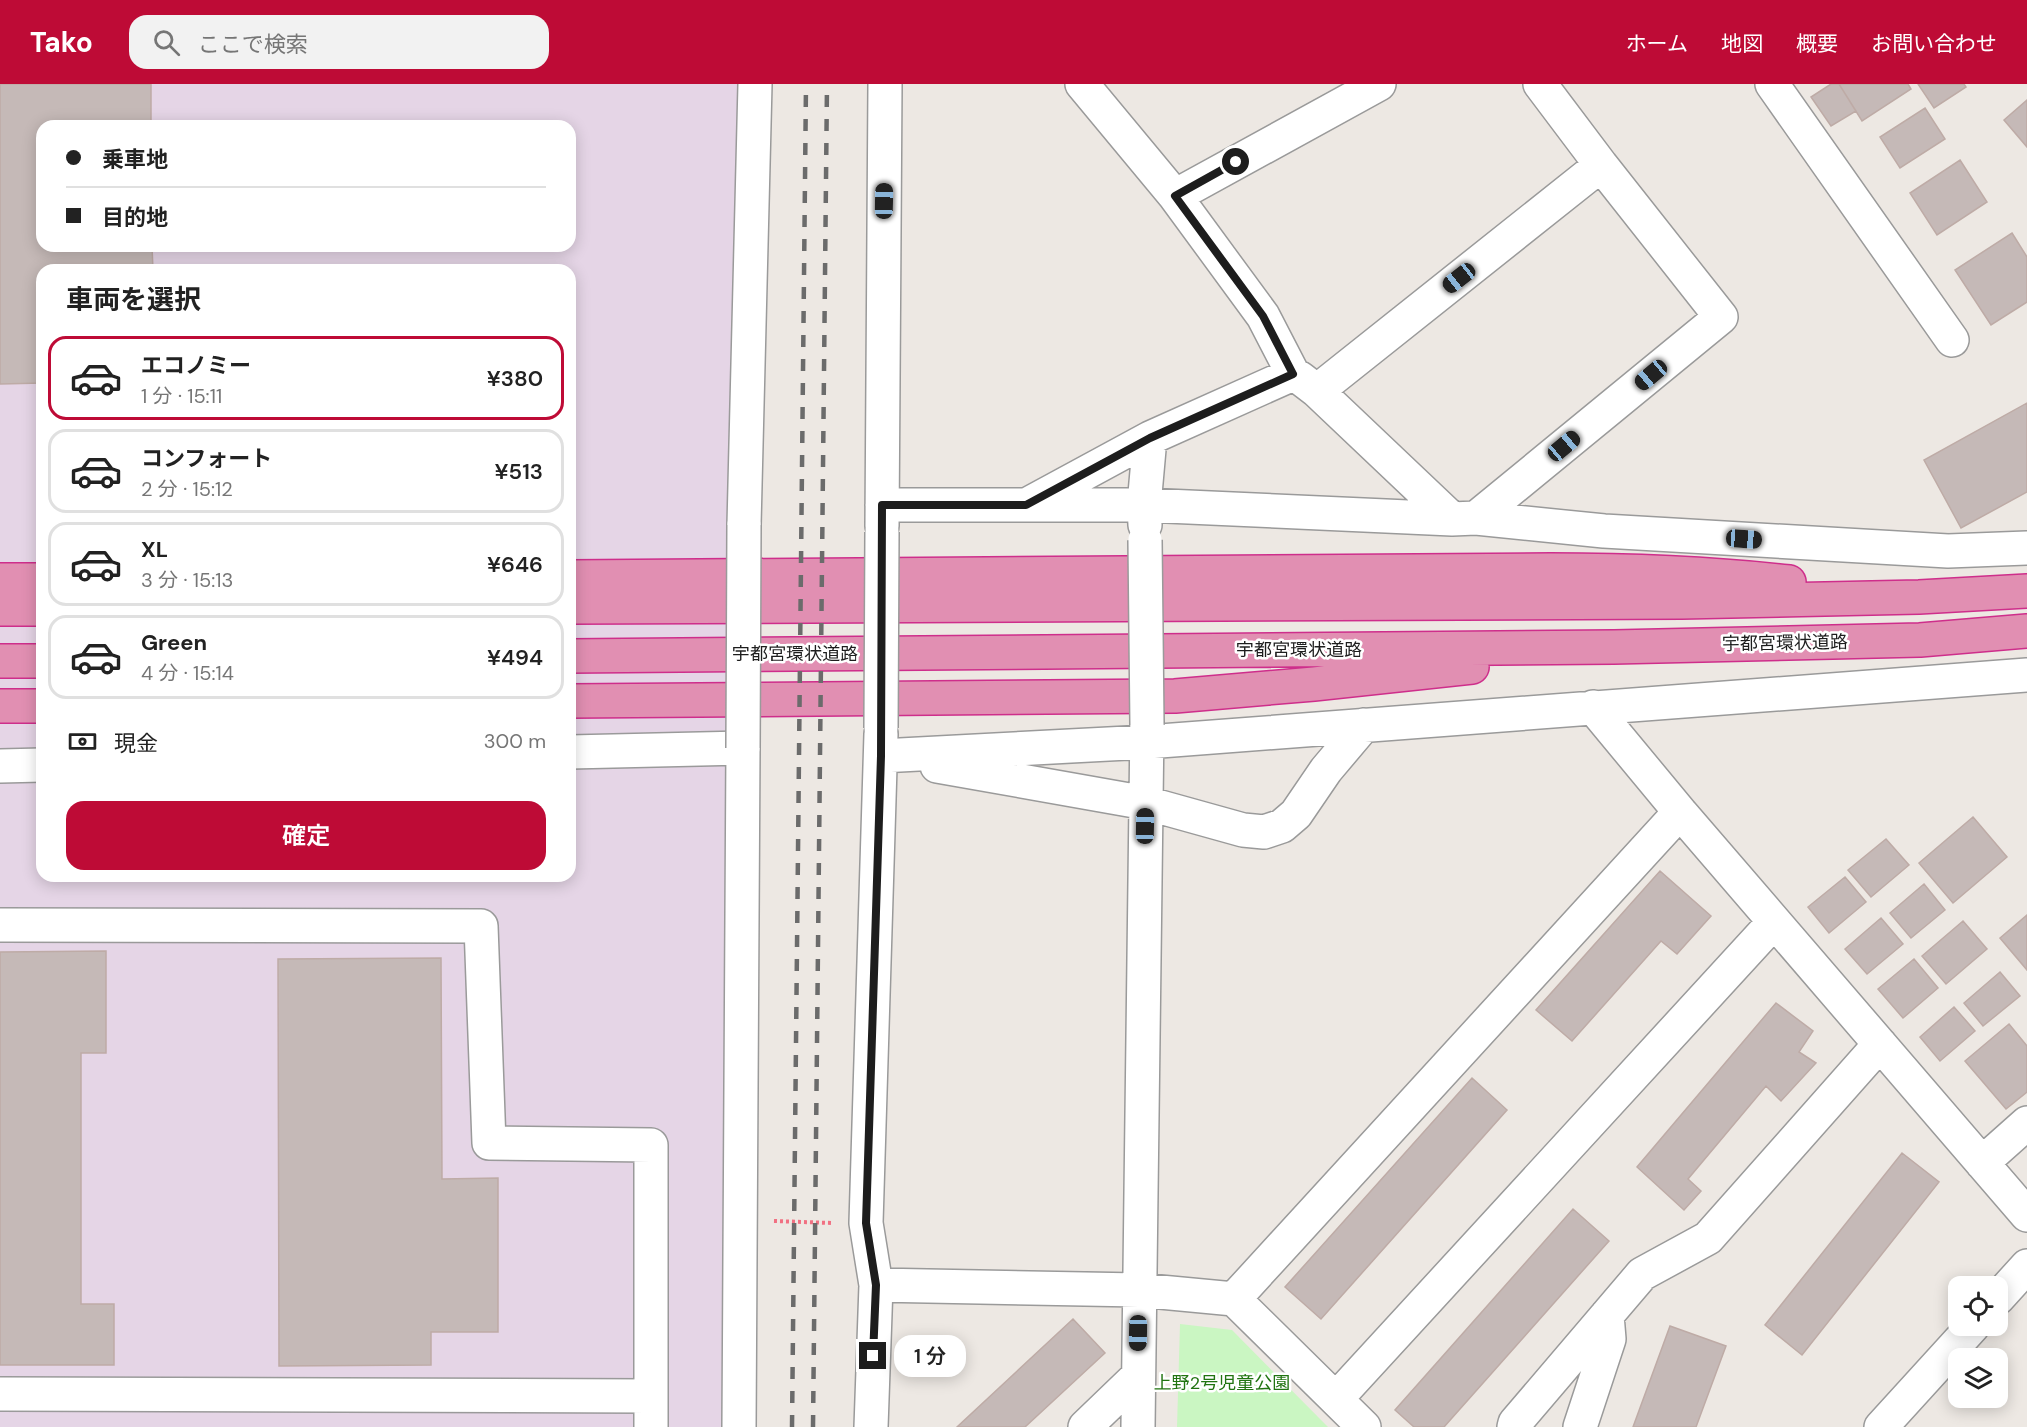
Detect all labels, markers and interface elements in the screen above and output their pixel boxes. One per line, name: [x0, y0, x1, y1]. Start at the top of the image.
search box: [129, 15, 549, 69]
text: Tako: [30, 24, 93, 61]
icon: search: [150, 26, 183, 59]
text: ここで検索: [198, 30, 308, 59]
text: ホーム: [1626, 30, 1688, 58]
text: 地図: [1721, 30, 1763, 58]
text: 概要: [1796, 30, 1838, 58]
text: お問い合わせ: [1871, 30, 1997, 58]
text: 乗車地: [102, 145, 168, 174]
route start: [1222, 148, 1249, 175]
car: [875, 183, 893, 219]
text: 目的地: [102, 203, 168, 232]
car: [1439, 260, 1479, 296]
text: 車両を選択: [66, 282, 201, 317]
icon: car: [69, 351, 123, 405]
text: エコノミー: [141, 351, 251, 380]
car: [1631, 357, 1671, 393]
text: ¥380: [487, 364, 543, 393]
text: 1 分 · 15:11: [141, 383, 222, 409]
car: [1544, 428, 1584, 464]
icon: car: [69, 444, 123, 498]
text: コンフォート: [141, 444, 272, 473]
text: ¥513: [495, 457, 543, 486]
text: 2 分 · 15:12: [141, 476, 233, 502]
car: [1725, 529, 1763, 549]
text: XL: [141, 535, 168, 564]
icon: car: [69, 537, 123, 591]
text: ¥646: [487, 550, 543, 579]
text: 3 分 · 15:13: [141, 567, 233, 593]
text: Green: [141, 628, 207, 657]
icon: car: [69, 630, 123, 684]
street label: 宇都宮環状道路: [1722, 630, 1848, 656]
street label: 宇都宮環状道路: [1236, 638, 1362, 662]
street label: 宇都宮環状道路: [732, 642, 858, 666]
text: ¥494: [487, 643, 543, 672]
text: 4 分 · 15:14: [141, 660, 234, 686]
icon: cash: [66, 725, 99, 758]
text: 300 m: [484, 728, 546, 754]
text: 現金: [114, 729, 158, 758]
button: 確定: [66, 801, 546, 870]
car: [1136, 808, 1154, 844]
map controls: [1948, 1276, 2008, 1408]
button: locate: [1948, 1276, 2008, 1336]
car: [1129, 1315, 1147, 1351]
callout: 1 分: [894, 1335, 966, 1377]
route end: [859, 1342, 886, 1369]
text: 1 分: [914, 1343, 946, 1369]
button: layers: [1948, 1348, 2008, 1408]
park label: 上野2号児童公園: [1154, 1371, 1290, 1395]

